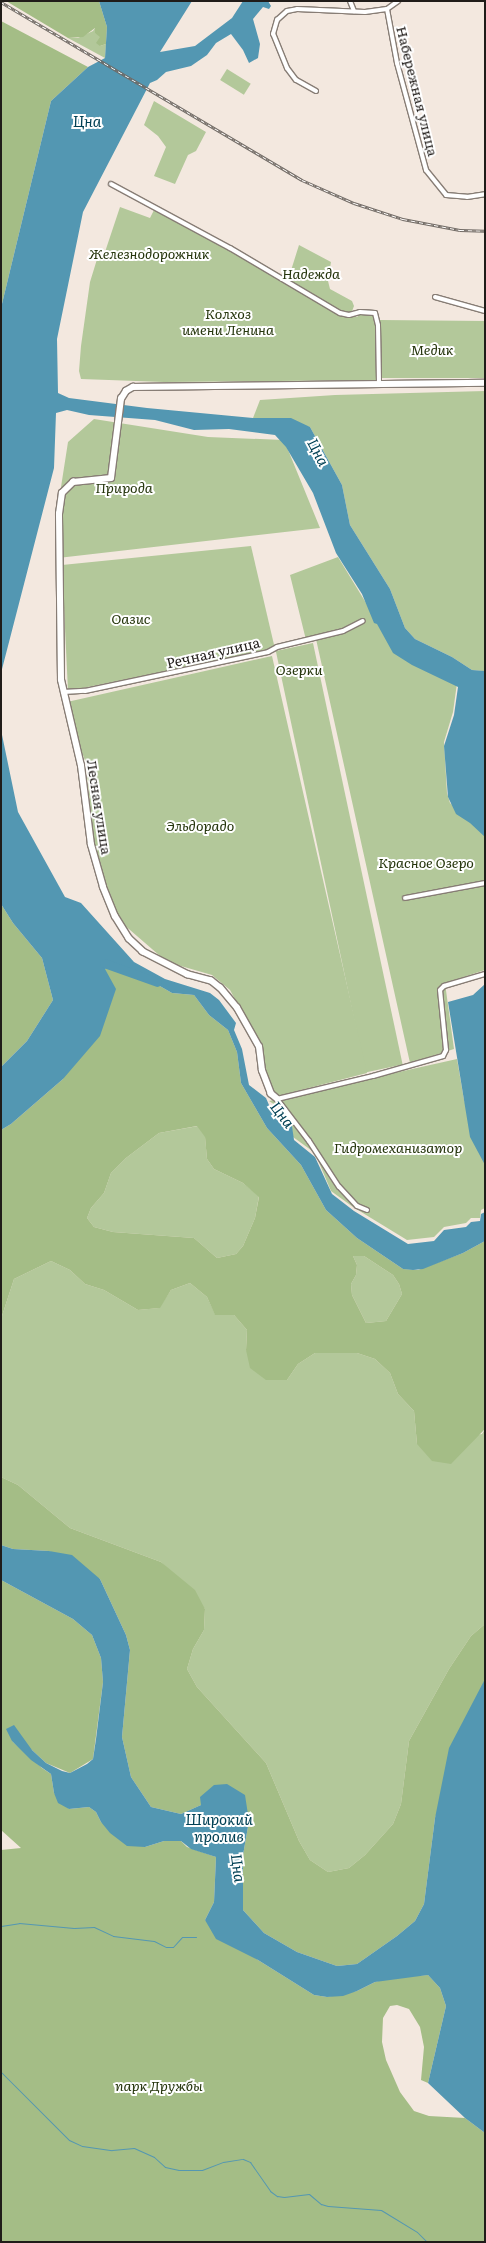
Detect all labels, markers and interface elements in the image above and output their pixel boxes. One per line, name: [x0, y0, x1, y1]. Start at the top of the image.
street label: Набережная улица: [394, 24, 442, 158]
water label: Цна: [73, 112, 101, 130]
park label: Железнодорожник: [89, 245, 209, 261]
park label: Надежда: [282, 265, 340, 281]
park label: Колхоз имени Ленина: [182, 305, 274, 338]
park label: Медик: [411, 341, 453, 357]
water label: Цна: [304, 435, 334, 469]
park label: Природа: [95, 479, 153, 495]
park label: Оазис: [111, 610, 151, 626]
street label: Речная улица: [165, 633, 261, 671]
park label: Озерки: [276, 661, 322, 677]
street label: Лесная улица: [84, 758, 116, 856]
park label: Эльдорадо: [166, 817, 234, 833]
park label: Красное Озеро: [378, 854, 474, 870]
water label: Цна: [267, 1097, 299, 1131]
park label: Гидромеханизатор: [334, 1139, 462, 1155]
water label: Широкий пролив: [185, 1809, 253, 1844]
water label: Цна: [228, 1853, 250, 1883]
park label: парк Дружбы: [115, 2077, 203, 2093]

